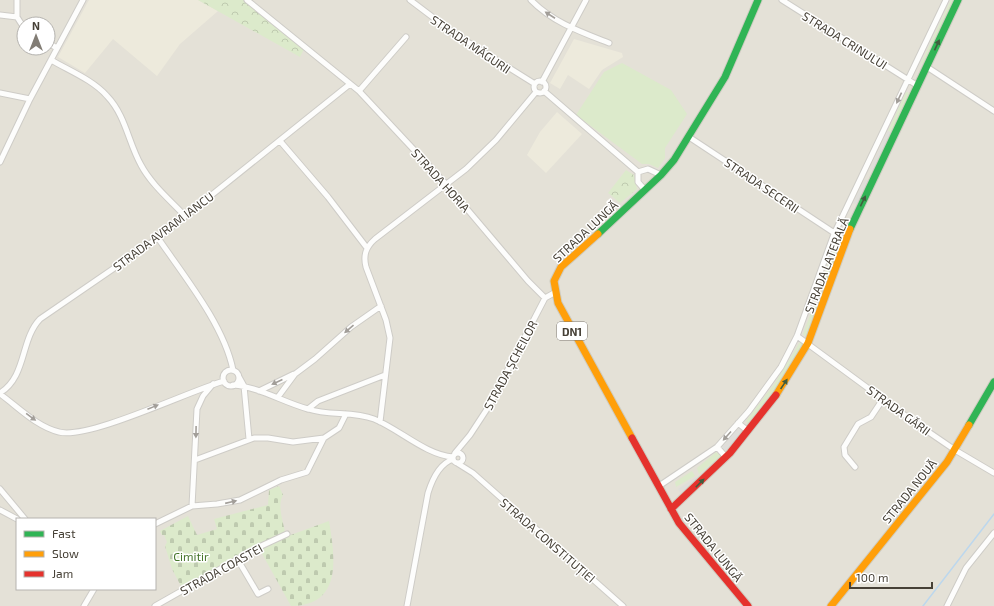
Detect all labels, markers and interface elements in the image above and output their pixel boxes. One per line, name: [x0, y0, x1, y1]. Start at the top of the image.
street label: STRADA CRINULUI: [800, 8, 890, 72]
street label: STRADA MĂGURII: [428, 12, 514, 76]
one-way arrow: [544, 12, 556, 19]
north arrow: [16, 16, 56, 56]
text: N: [32, 19, 40, 32]
one-way arrow: [934, 40, 940, 51]
one-way arrow: [896, 93, 902, 104]
street label: STRADA HORIA: [409, 145, 473, 215]
street label: STRADA SECERII: [722, 155, 802, 215]
street label: STRADA AVRAM IANCU: [110, 189, 216, 273]
one-way arrow: [860, 195, 866, 207]
street label: STRADA LUNGĂ: [550, 197, 621, 265]
street label: STRADA LATERALĂ: [801, 215, 851, 315]
street label: STRADA ȘCHEILOR: [481, 318, 541, 413]
road number: DN1: [557, 322, 587, 340]
one-way arrow: [344, 324, 354, 333]
one-way arrow: [271, 379, 283, 385]
one-way arrow: [780, 379, 788, 389]
street label: STRADA GĂRII: [865, 382, 933, 438]
one-way arrow: [147, 403, 159, 409]
one-way arrow: [26, 413, 37, 422]
one-way arrow: [193, 426, 199, 439]
one-way arrow: [722, 431, 731, 441]
street label: STRADA NOUĂ: [879, 456, 939, 526]
one-way arrow: [695, 478, 705, 488]
street label: STRADA CONSTITUȚIEI: [496, 495, 598, 587]
one-way arrow: [225, 498, 237, 504]
street label: STRADA LUNGĂ: [682, 510, 746, 584]
legend: [16, 518, 156, 590]
text: Fast: [52, 526, 76, 540]
street label: STRADA COASTEI: [177, 541, 265, 597]
text: Slow: [52, 546, 79, 560]
park label: Cimitir: [173, 549, 209, 563]
scale bar: [850, 564, 932, 590]
text: Jam: [52, 566, 73, 580]
text: 100 m: [856, 570, 888, 584]

